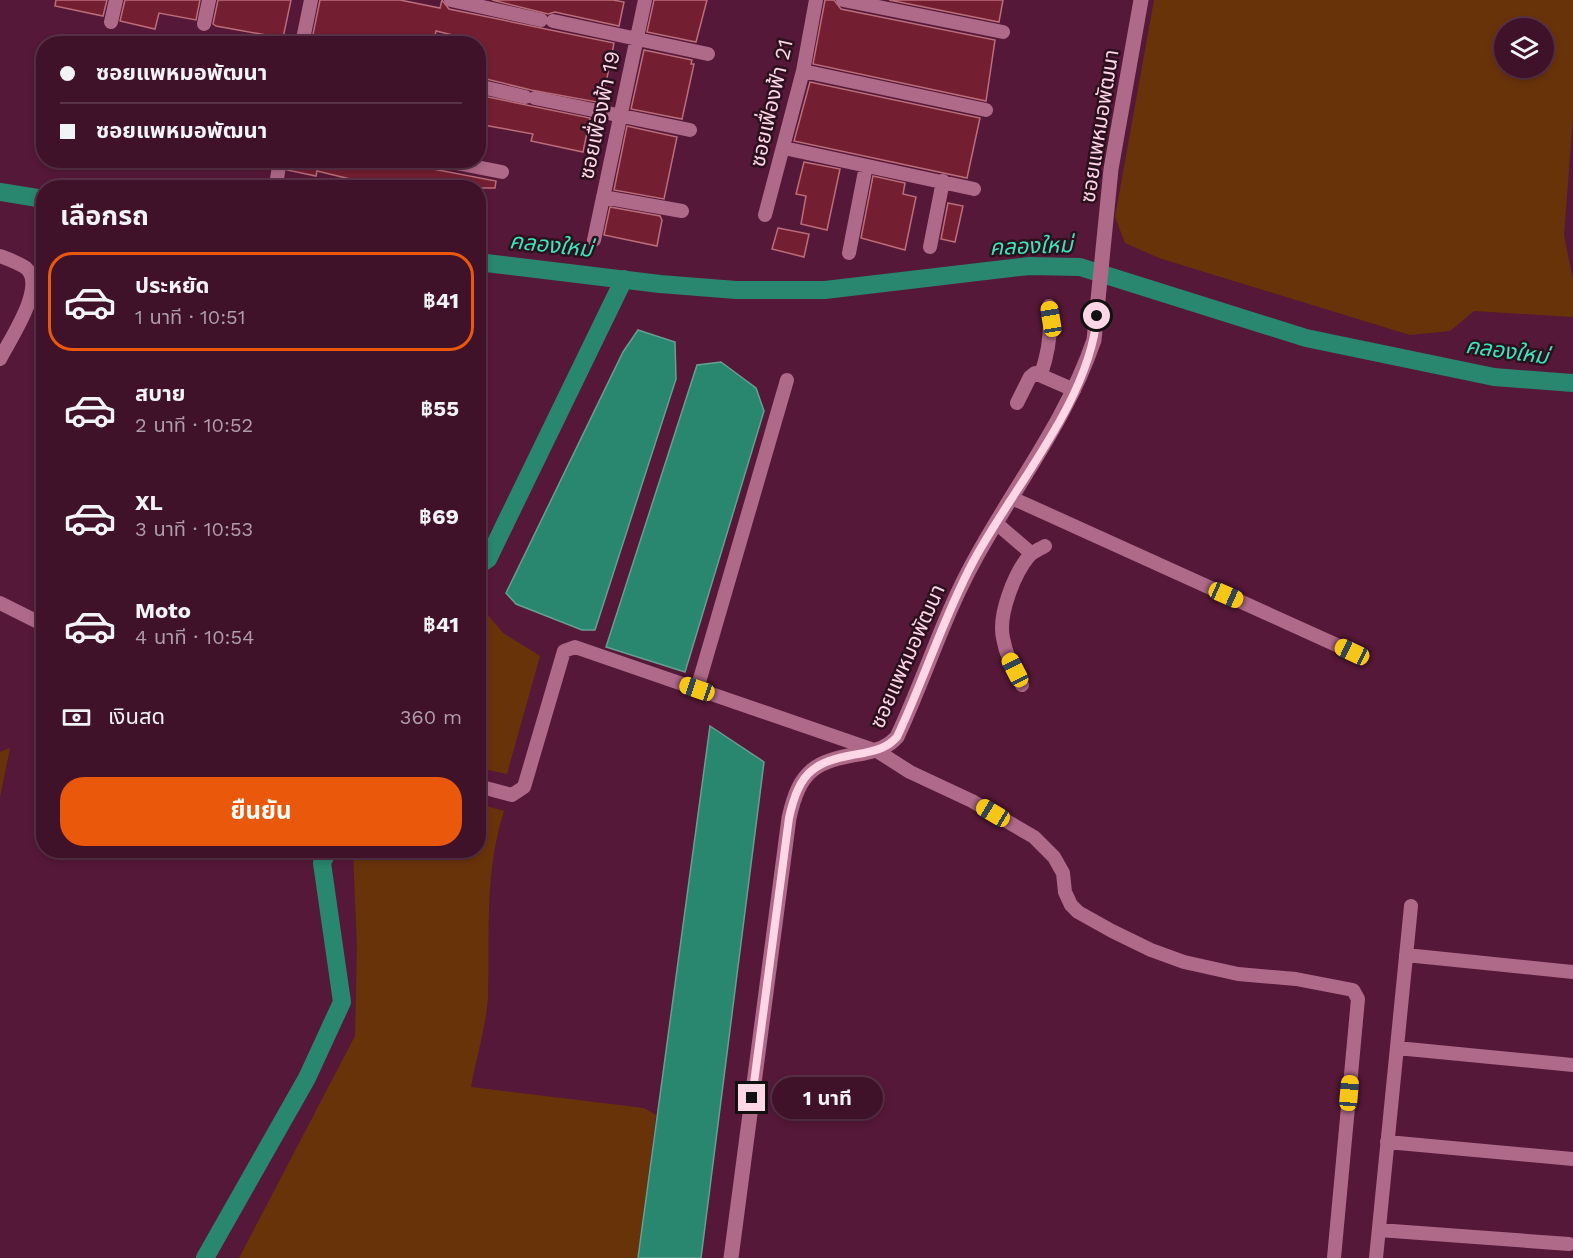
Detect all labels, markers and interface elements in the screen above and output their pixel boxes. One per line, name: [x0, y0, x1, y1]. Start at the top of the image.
map controls: [1494, 18, 1554, 78]
button: layers: [1494, 18, 1554, 78]
street label: ซอยเฟื่องฟ้า 21: [742, 36, 798, 169]
street label: ซอยเฟื่องฟ้า 19: [571, 48, 625, 181]
street label: ซอยแพหมอพัฒนา: [1075, 48, 1123, 204]
text: ซอยแพหมอพัฒนา: [96, 60, 267, 85]
text: ซอยแพหมอพัฒนา: [96, 118, 267, 143]
text: เลือกรถ: [60, 200, 149, 232]
water label: คลองใหม่: [508, 228, 597, 262]
water label: คลองใหม่: [989, 232, 1076, 260]
text: ประหยัด: [135, 273, 210, 298]
icon: car: [63, 275, 117, 329]
text: ฿41: [423, 288, 459, 313]
car: [1039, 300, 1063, 338]
route start: [1083, 302, 1110, 329]
text: 1 นาที · 10:51: [135, 305, 246, 329]
water label: คลองใหม่: [1464, 333, 1553, 370]
text: สบาย: [135, 381, 185, 406]
icon: car: [63, 383, 117, 437]
text: ฿55: [421, 396, 459, 421]
text: 2 นาที · 10:52: [135, 413, 253, 437]
text: XL: [135, 490, 163, 515]
icon: car: [63, 491, 117, 545]
text: ฿69: [419, 504, 459, 529]
text: 3 นาที · 10:53: [135, 517, 253, 541]
car: [1206, 579, 1246, 611]
street label: ซอยแพหมอพัฒนา: [864, 580, 950, 732]
text: Moto: [135, 598, 191, 623]
icon: car: [63, 599, 117, 653]
text: ฿41: [423, 612, 459, 637]
text: 4 นาที · 10:54: [135, 625, 254, 649]
car: [1332, 636, 1372, 668]
car: [999, 650, 1031, 690]
car: [677, 675, 717, 703]
icon: cash: [60, 701, 93, 734]
text: เงินสด: [108, 704, 165, 729]
text: 360 m: [400, 705, 462, 729]
button: ยืนยัน: [60, 777, 462, 846]
car: [973, 796, 1013, 830]
car: [1338, 1074, 1360, 1112]
callout: 1 นาที: [773, 1077, 884, 1119]
route end: [738, 1084, 765, 1111]
text: 1 นาที: [803, 1086, 852, 1110]

